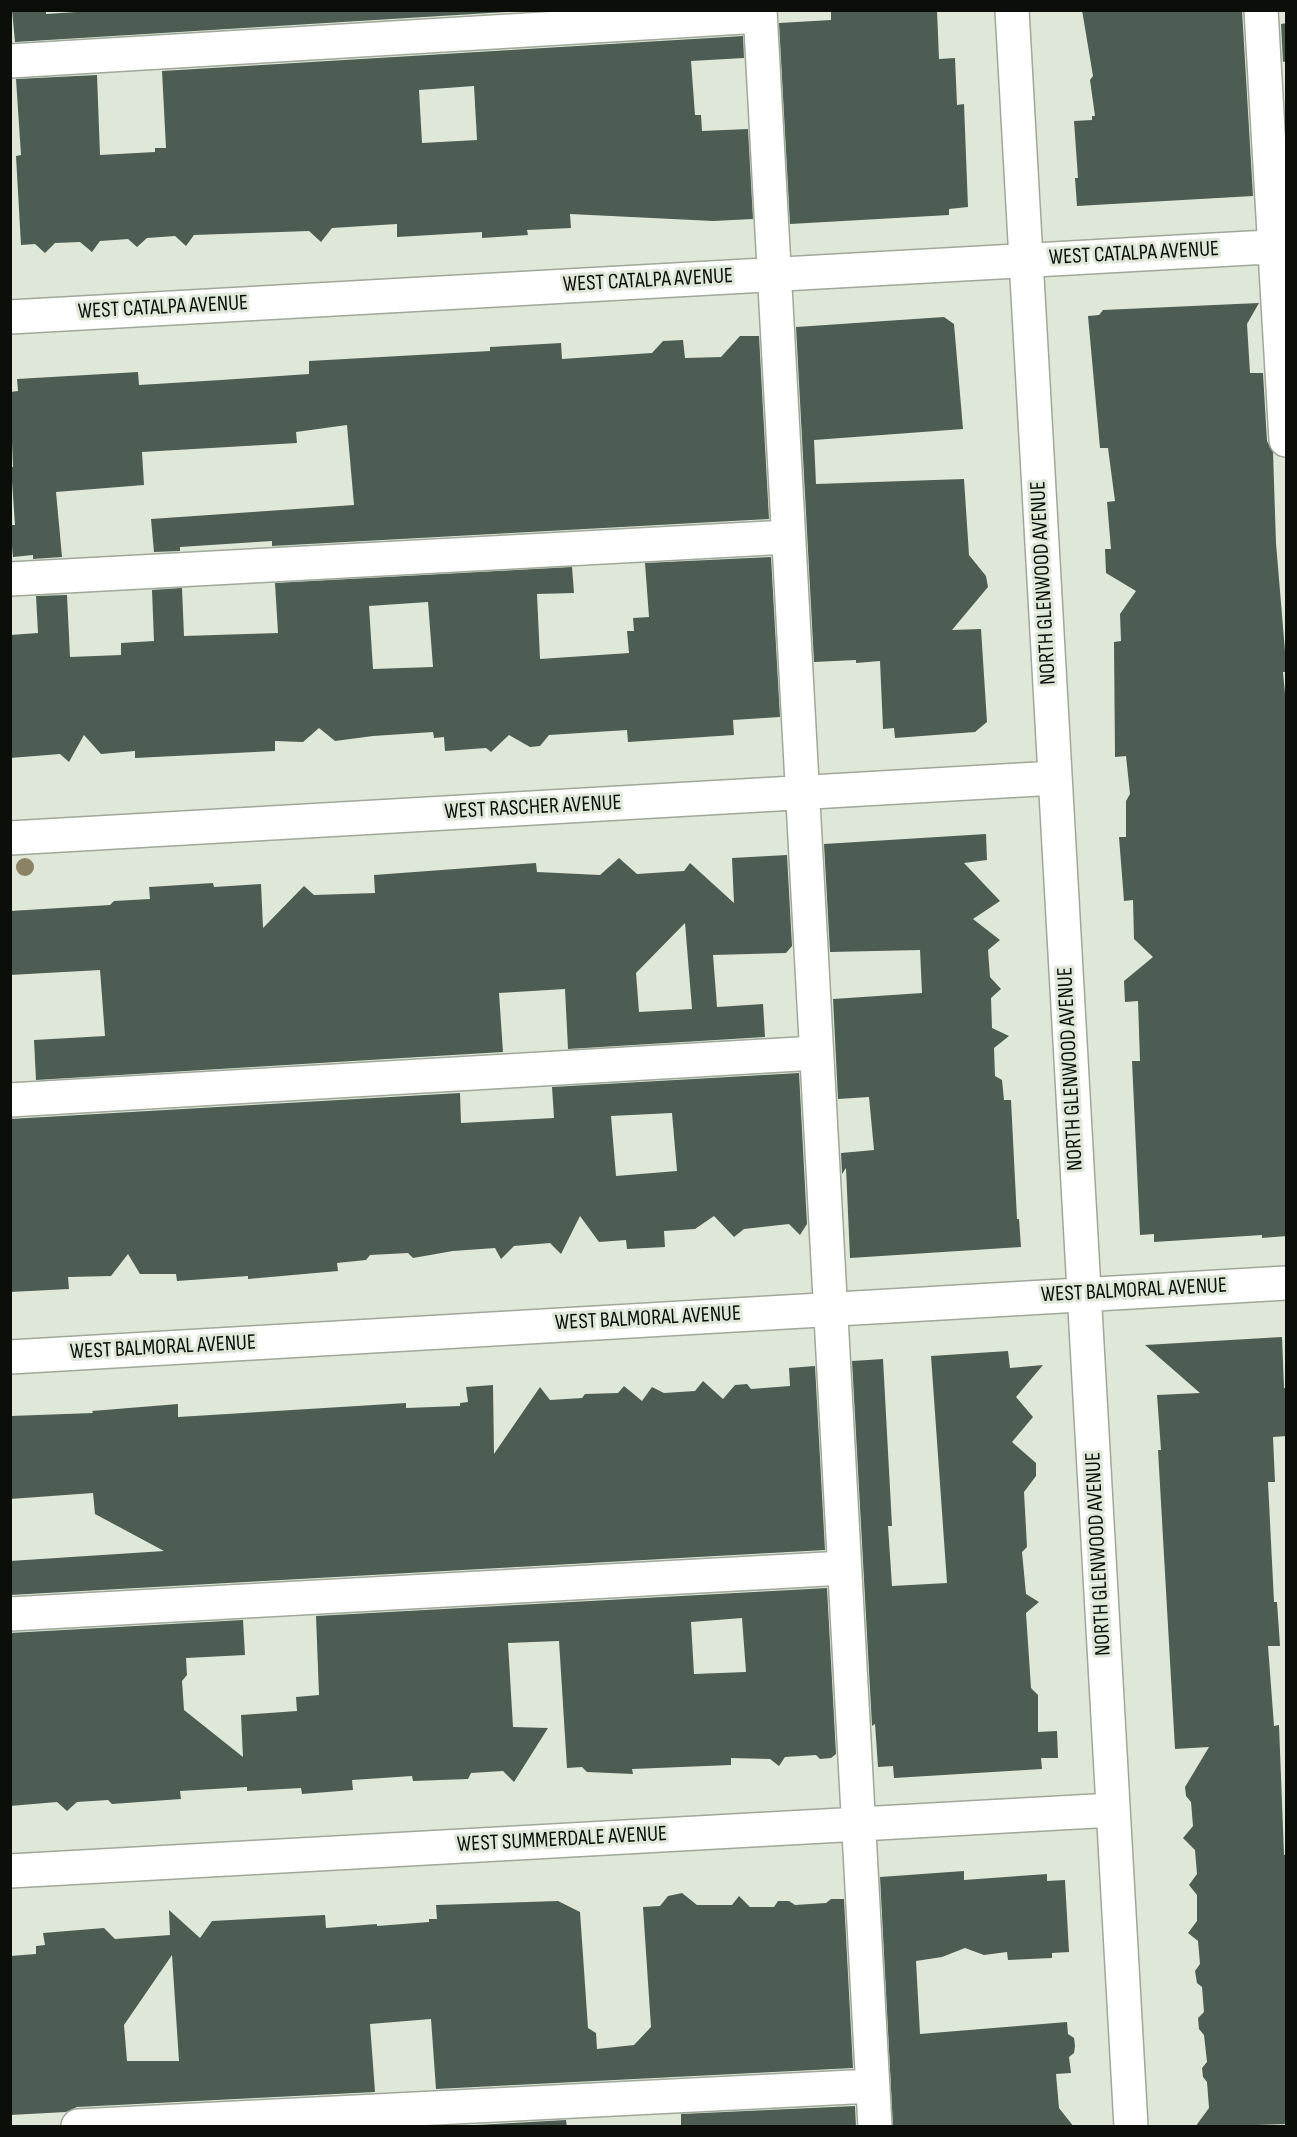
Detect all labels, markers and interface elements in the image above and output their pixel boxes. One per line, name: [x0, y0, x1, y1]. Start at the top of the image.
street label: WEST CATALPA AVENUE: [1048, 236, 1220, 272]
street label: WEST CATALPA AVENUE: [562, 263, 734, 299]
street label: WEST CATALPA AVENUE: [77, 290, 249, 326]
street label: NORTH GLENWOOD AVENUE: [1025, 480, 1063, 686]
street label: WEST RASCHER AVENUE: [444, 790, 622, 826]
street label: NORTH GLENWOOD AVENUE: [1052, 966, 1090, 1172]
street label: WEST BALMORAL AVENUE: [1040, 1273, 1228, 1309]
street label: WEST BALMORAL AVENUE: [554, 1301, 742, 1337]
street label: WEST BALMORAL AVENUE: [69, 1330, 257, 1366]
street label: NORTH GLENWOOD AVENUE: [1080, 1451, 1118, 1657]
street label: WEST SUMMERDALE AVENUE: [456, 1821, 668, 1859]

